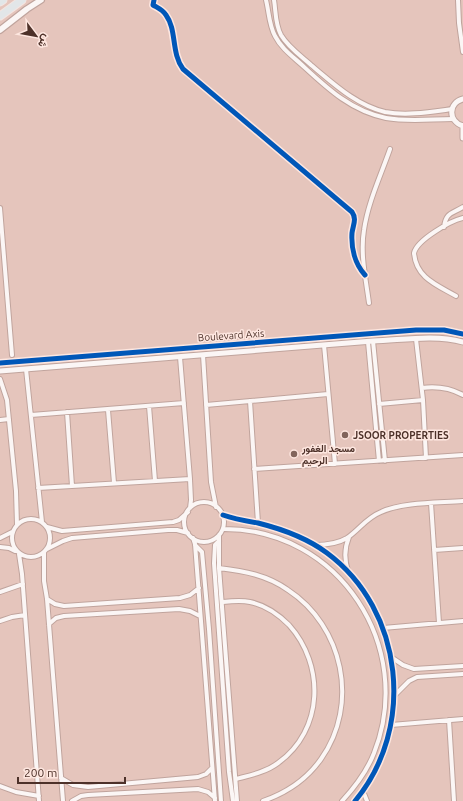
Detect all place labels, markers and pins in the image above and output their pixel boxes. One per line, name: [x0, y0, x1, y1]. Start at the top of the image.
marker: JSOOR PROPERTIES: [340, 430, 350, 440]
place label: JSOOR PROPERTIES: [353, 430, 449, 441]
place label: مسجد الغفور الرحيم: [301, 443, 355, 467]
marker: مسجد الغفور الرحيم: [289, 449, 299, 459]

